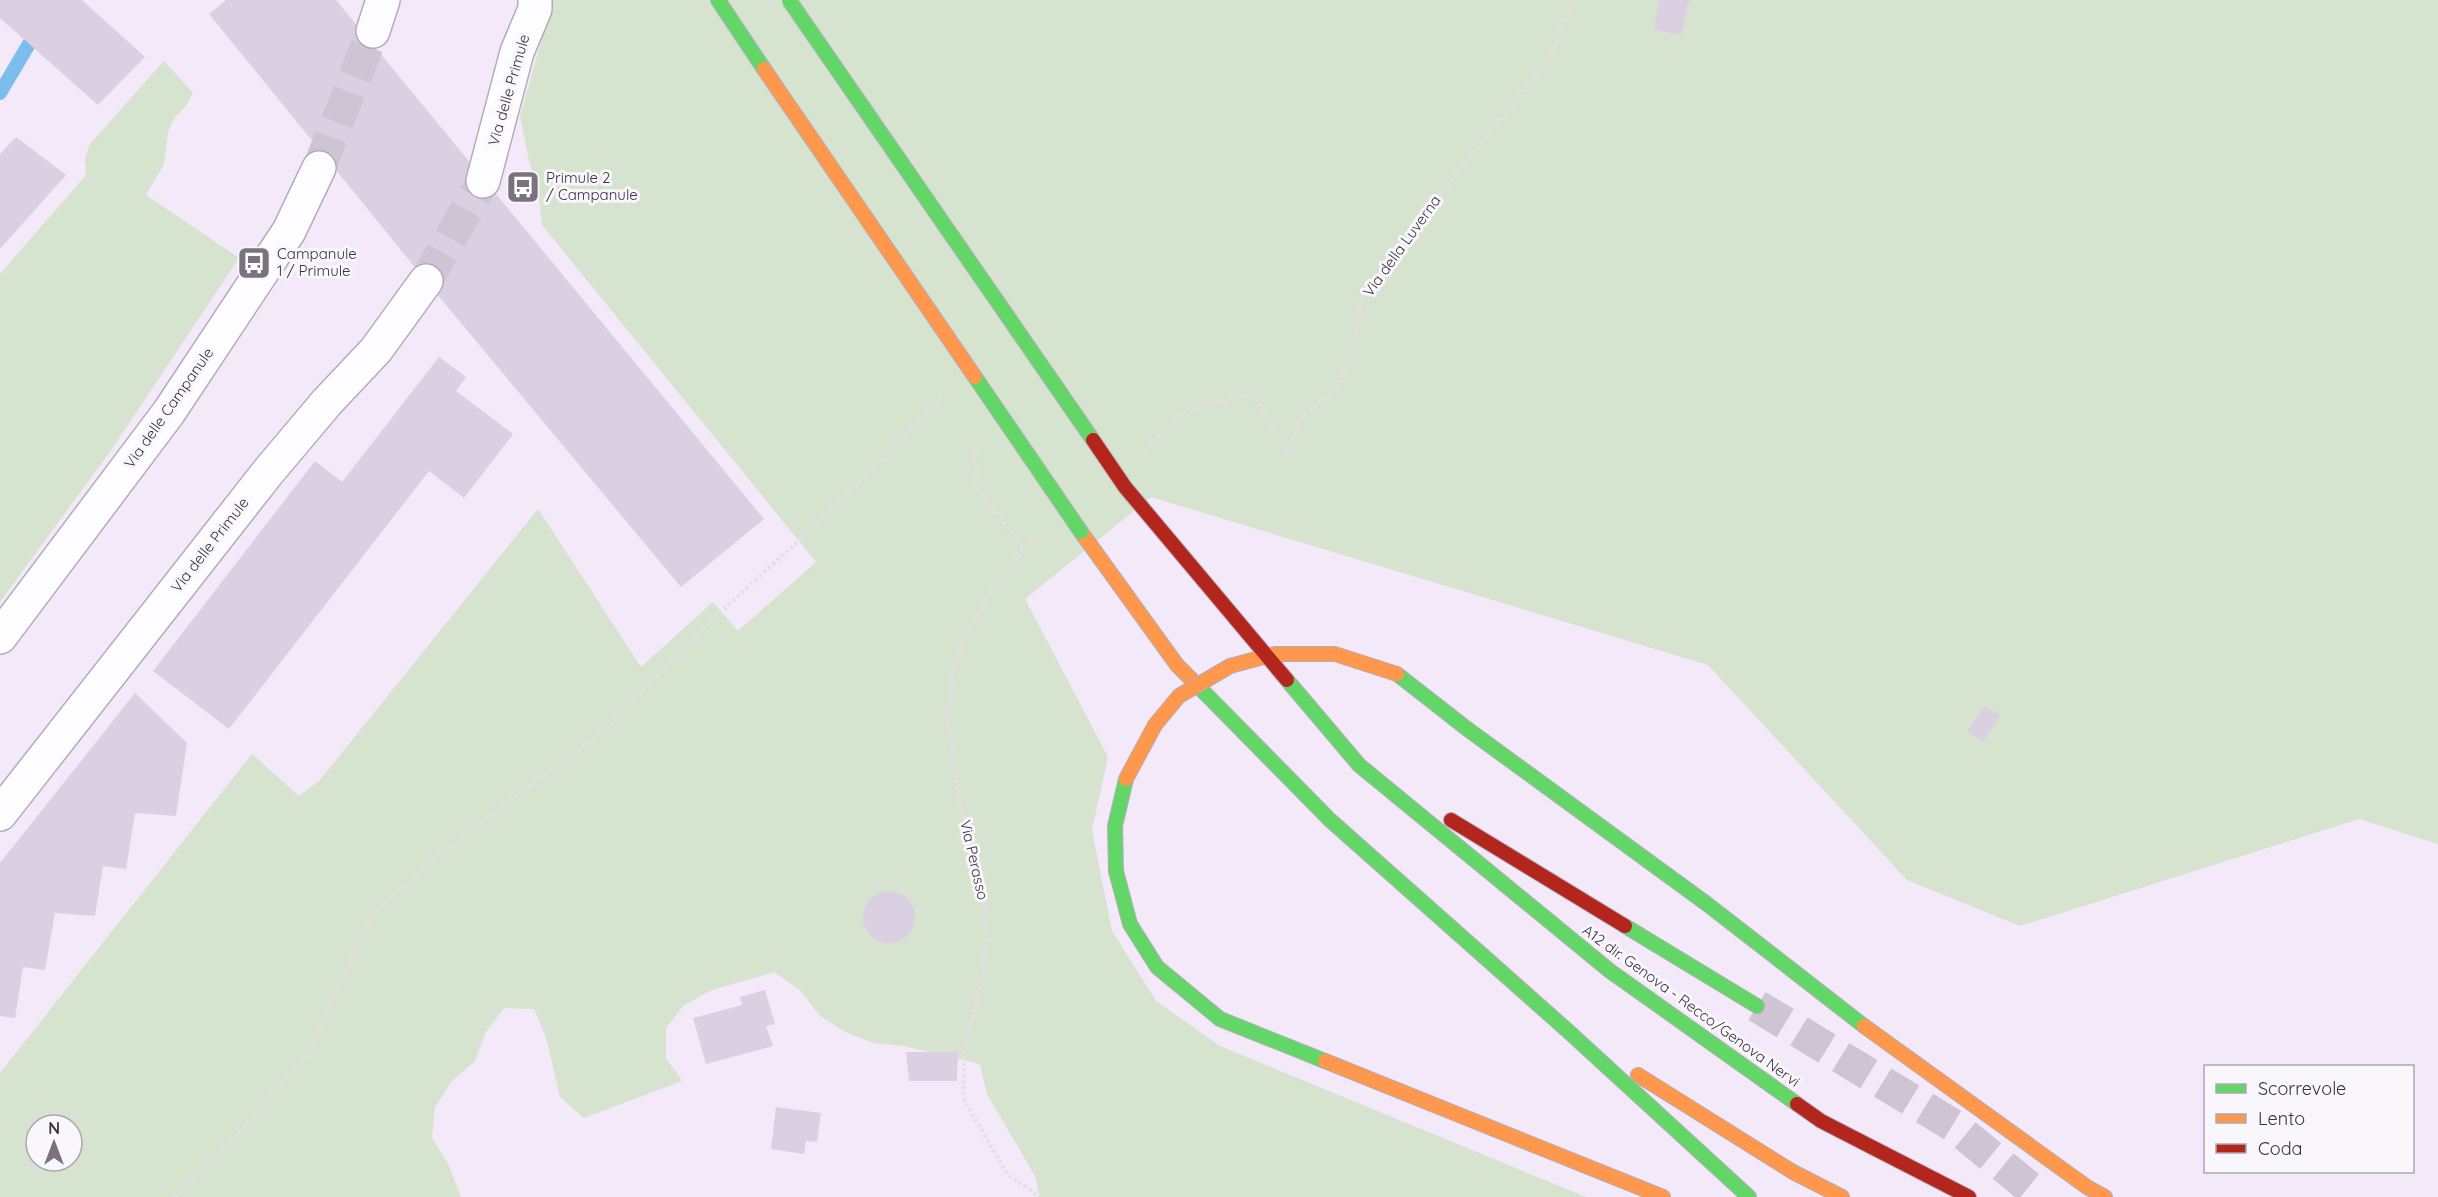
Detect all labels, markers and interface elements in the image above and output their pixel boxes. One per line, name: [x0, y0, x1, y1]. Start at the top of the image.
street label: Via delle Primule: [484, 32, 534, 148]
place label: Primule 2 / Campanule: [546, 168, 638, 204]
bus stop icon: Primule 2 / Campanule: [505, 169, 541, 205]
street label: Via della Luverna: [1359, 191, 1445, 300]
place label: Campanule 1 / Primule: [277, 244, 357, 280]
bus stop icon: Campanule 1 / Primule: [236, 245, 272, 281]
street label: Via delle Campanule: [120, 344, 217, 472]
street label: Via delle Primule: [167, 493, 253, 596]
street label: Via Perasso: [956, 818, 993, 902]
street label: A12 dir. Genova - Recco/Genova Nervi: [1579, 920, 1804, 1091]
legend: [2204, 1065, 2414, 1173]
text: Scorrevole: [2258, 1077, 2346, 1100]
text: Lento: [2258, 1107, 2305, 1130]
north arrow: [24, 1113, 84, 1173]
text: N: [48, 1118, 60, 1138]
text: Coda: [2258, 1137, 2302, 1160]

